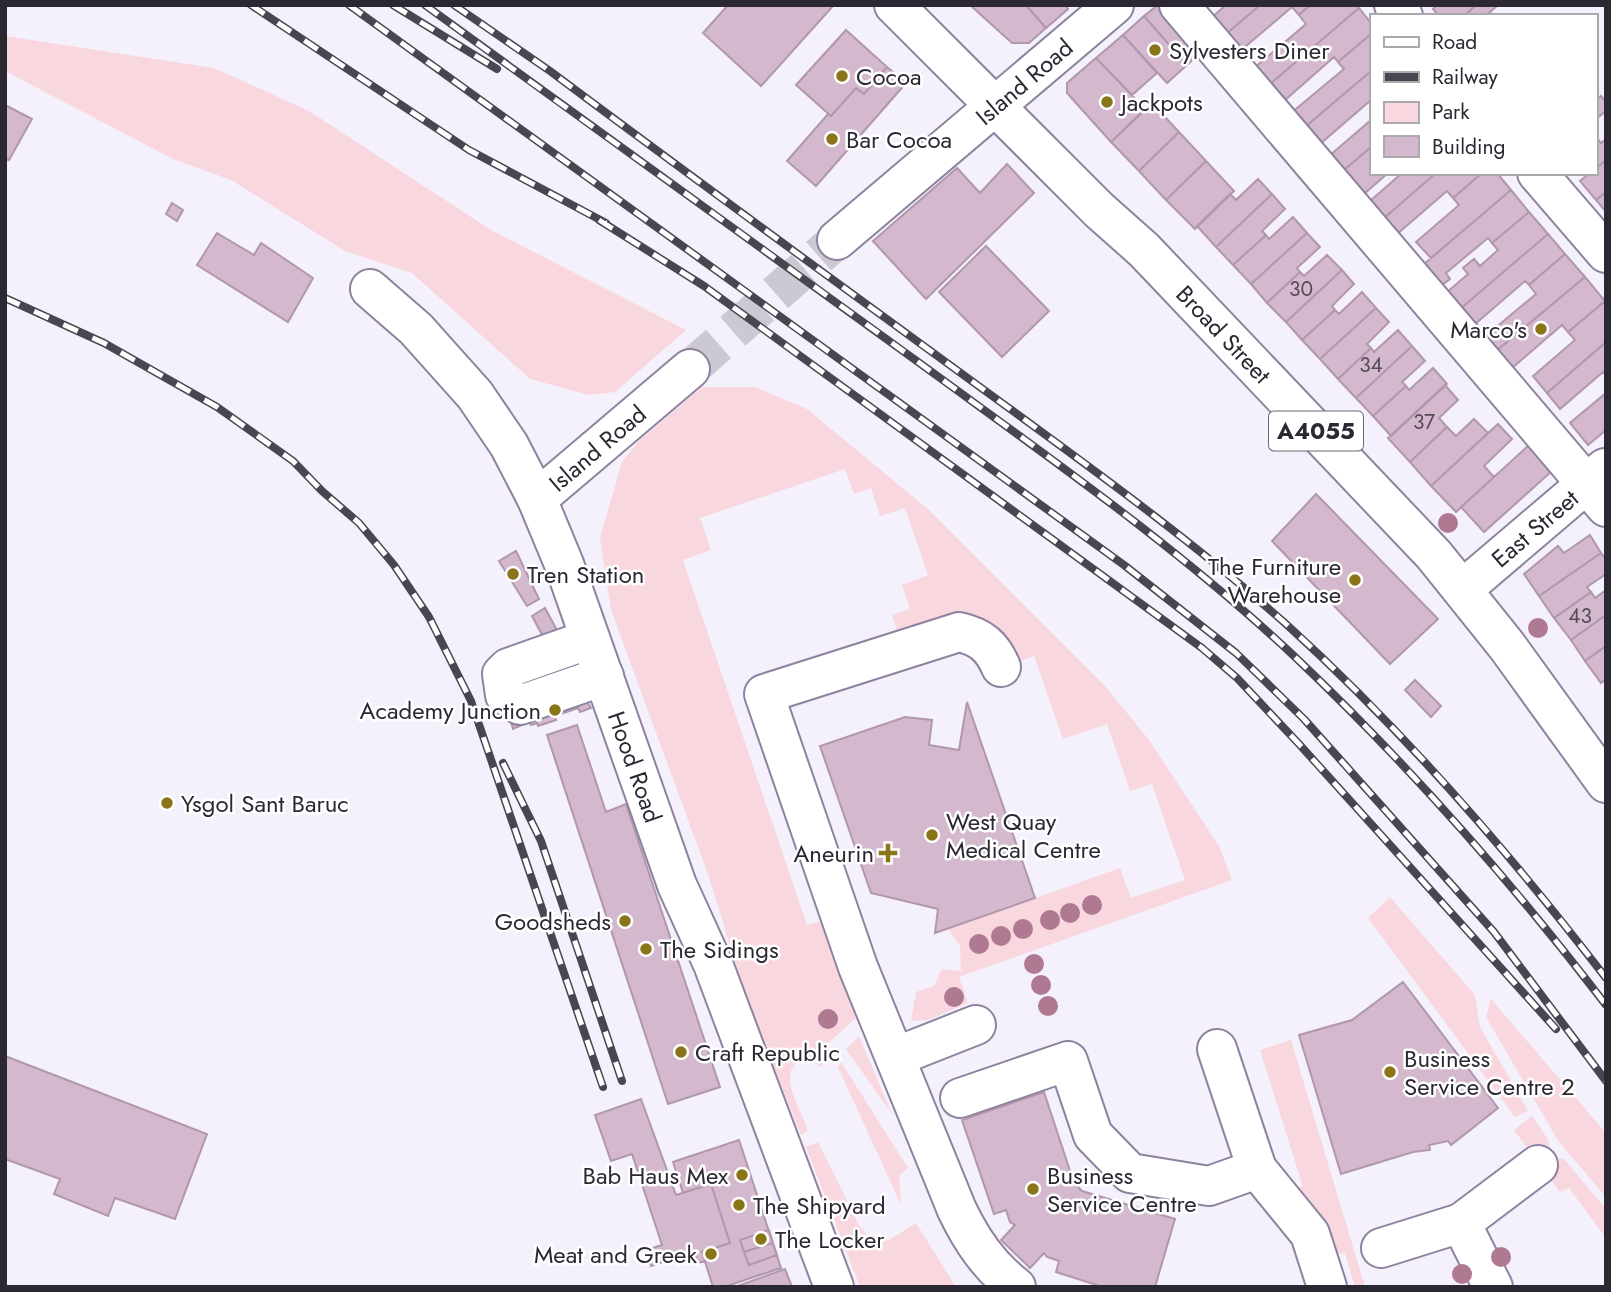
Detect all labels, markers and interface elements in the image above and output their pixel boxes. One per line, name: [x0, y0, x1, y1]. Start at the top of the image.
legend: [1370, 14, 1597, 175]
text: Road: [1432, 27, 1477, 57]
street label: Island Road: [968, 30, 1080, 133]
place label: Sylvesters Diner: [1169, 33, 1330, 68]
marker: Sylvesters Diner: [1147, 42, 1163, 58]
place label: Cocoa: [856, 59, 922, 94]
text: Railway: [1432, 62, 1498, 92]
marker: Cocoa: [834, 68, 850, 84]
place label: Jackpots: [1118, 85, 1203, 120]
marker: Jackpots: [1099, 94, 1115, 110]
text: Park: [1432, 97, 1470, 127]
place label: Bar Cocoa: [846, 122, 952, 157]
marker: Bar Cocoa: [824, 131, 840, 147]
text: Building: [1432, 132, 1505, 162]
house number: 30: [1289, 274, 1313, 304]
street label: Broad Street: [1168, 277, 1279, 391]
place label: Marco's: [1450, 312, 1527, 347]
marker: Marco's: [1533, 321, 1549, 337]
house number: 34: [1359, 350, 1383, 380]
street label: Island Road: [541, 396, 653, 499]
house number: 37: [1413, 407, 1435, 437]
road number: A4055: [1269, 412, 1363, 450]
street label: East Street: [1483, 481, 1586, 575]
place label: The Furniture Warehouse: [1208, 549, 1341, 612]
place label: Tren Station: [527, 557, 644, 592]
marker: Tren Station: [505, 566, 521, 582]
marker: The Furniture Warehouse: [1347, 572, 1363, 588]
house number: 43: [1568, 601, 1592, 631]
place label: Academy Junction: [360, 693, 541, 728]
marker: Academy Junction: [547, 702, 563, 718]
street label: Hood Road: [600, 706, 671, 827]
place label: Ysgol Sant Baruc: [181, 786, 349, 821]
marker: Ysgol Sant Baruc: [159, 795, 175, 811]
place label: West Quay Medical Centre: [946, 804, 1101, 867]
marker: West Quay Medical Centre: [924, 827, 940, 843]
place label: Aneurin: [794, 836, 874, 871]
marker: Aneurin: [880, 845, 896, 861]
place label: Goodsheds: [495, 904, 611, 939]
marker: Goodsheds: [617, 913, 633, 929]
place label: The Sidings: [660, 932, 779, 967]
marker: The Sidings: [638, 941, 654, 957]
place label: Craft Republic: [695, 1035, 840, 1070]
place label: Business Service Centre 2: [1404, 1041, 1575, 1104]
marker: Craft Republic: [673, 1044, 689, 1060]
marker: Business Service Centre 2: [1382, 1064, 1398, 1080]
place label: Bab Haus Mex: [582, 1158, 729, 1193]
place label: Business Service Centre: [1047, 1158, 1197, 1221]
marker: Bab Haus Mex: [734, 1167, 750, 1183]
marker: Business Service Centre: [1025, 1181, 1041, 1197]
place label: The Shipyard: [753, 1188, 886, 1223]
marker: The Shipyard: [731, 1197, 747, 1213]
place label: The Locker: [775, 1222, 885, 1257]
marker: The Locker: [753, 1231, 769, 1247]
place label: Meat and Greek: [534, 1237, 697, 1272]
marker: Meat and Greek: [703, 1246, 719, 1262]

